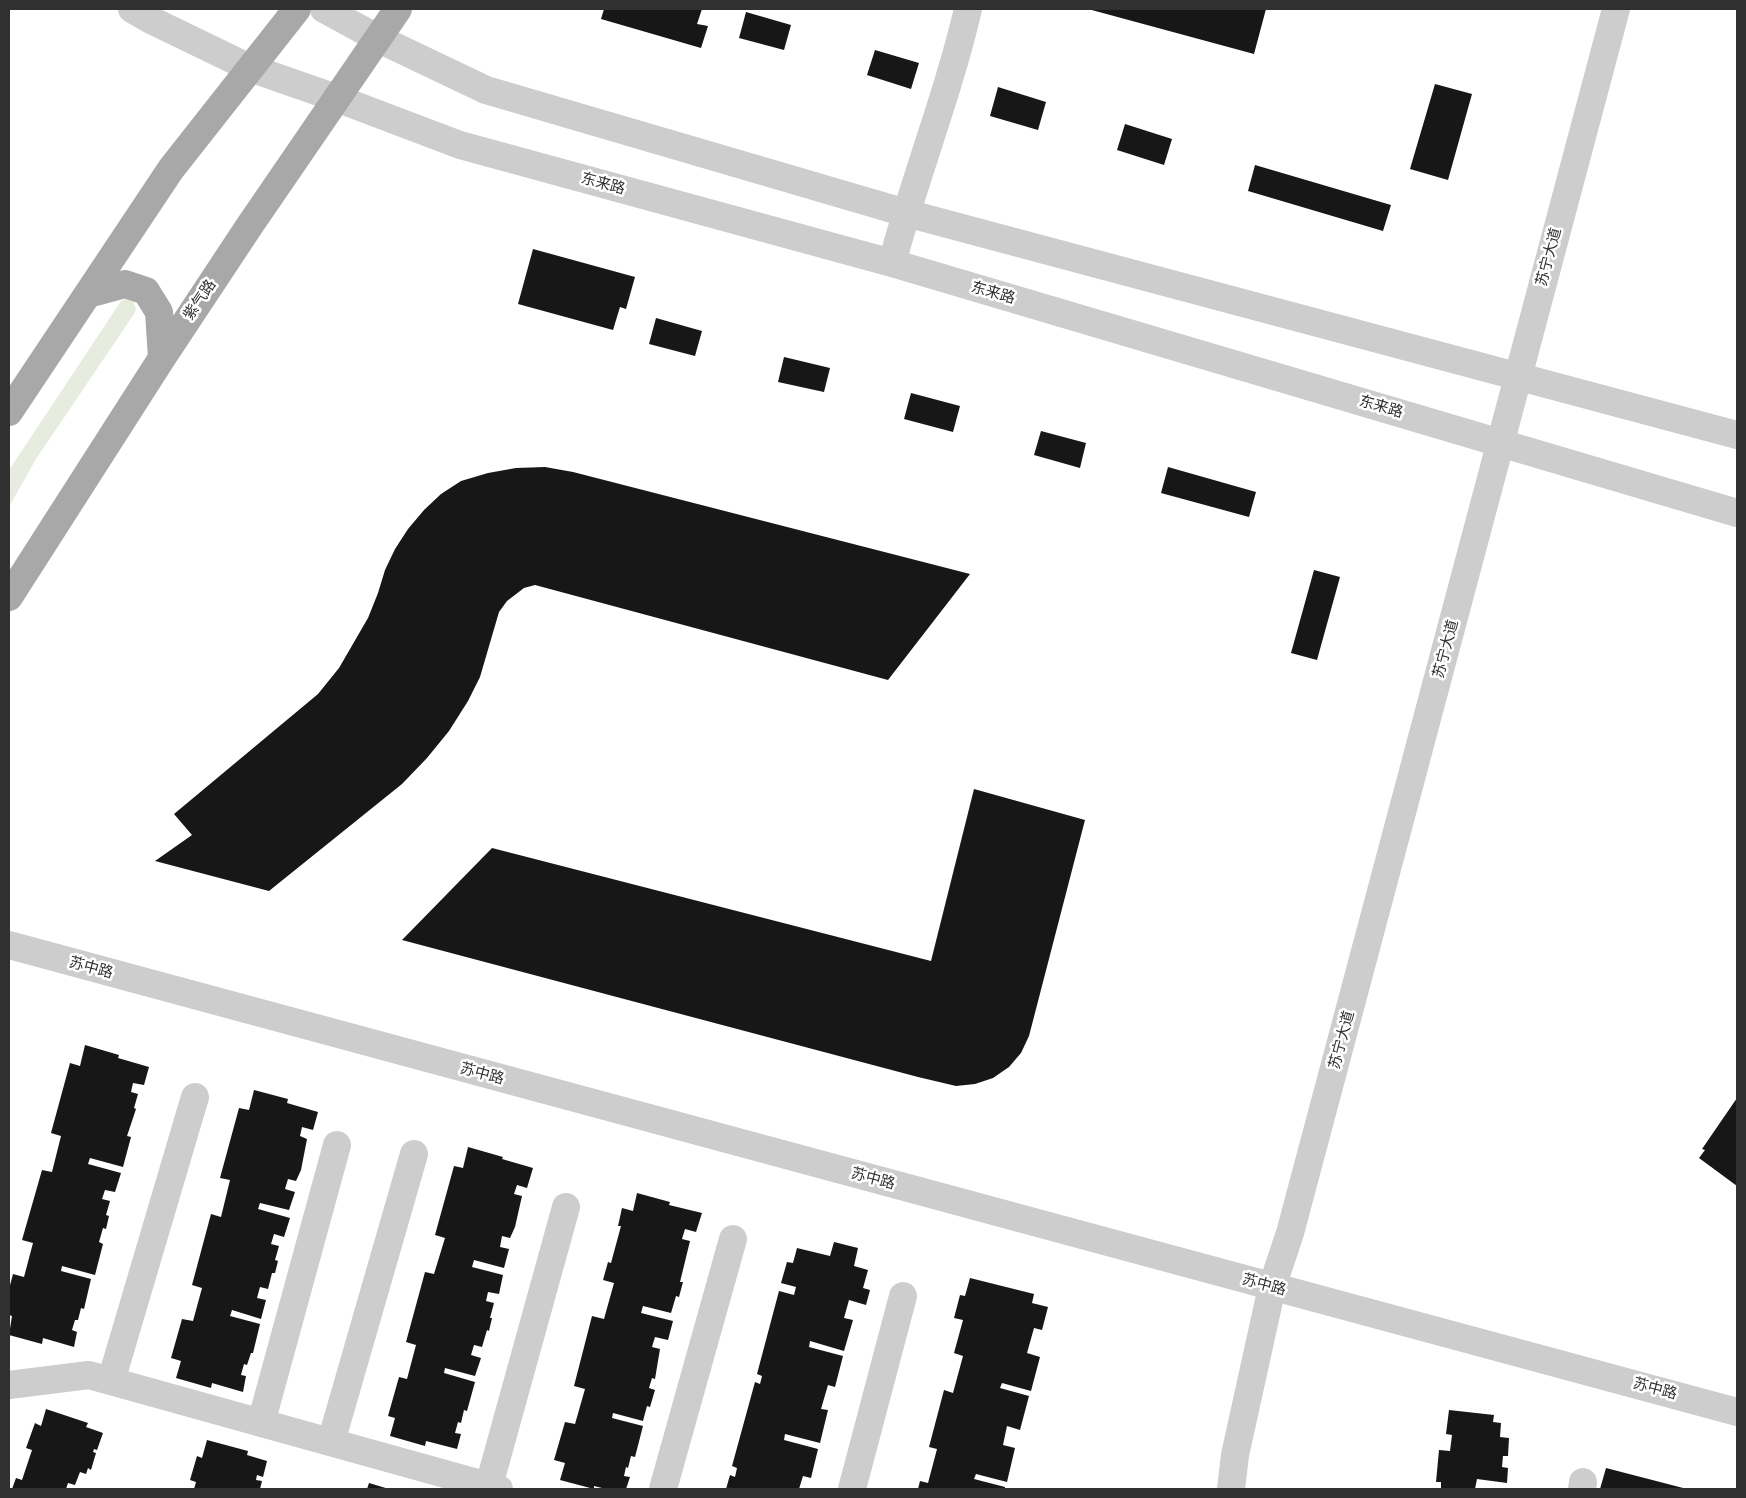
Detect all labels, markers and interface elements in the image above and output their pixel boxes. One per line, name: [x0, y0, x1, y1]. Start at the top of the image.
street label: 东来路: [579, 169, 627, 199]
street label: 苏宁大道: [1533, 226, 1565, 288]
street label: 紫气路: [180, 276, 220, 324]
street label: 东来路: [969, 278, 1017, 308]
street label: 东来路: [1357, 392, 1405, 422]
street label: 苏宁大道: [1430, 618, 1462, 680]
street label: 苏中路: [67, 953, 115, 983]
street label: 苏宁大道: [1326, 1009, 1358, 1071]
street label: 苏中路: [458, 1059, 506, 1089]
street label: 苏中路: [849, 1164, 897, 1194]
street label: 苏中路: [1240, 1270, 1288, 1300]
street label: 苏中路: [1631, 1374, 1679, 1404]

